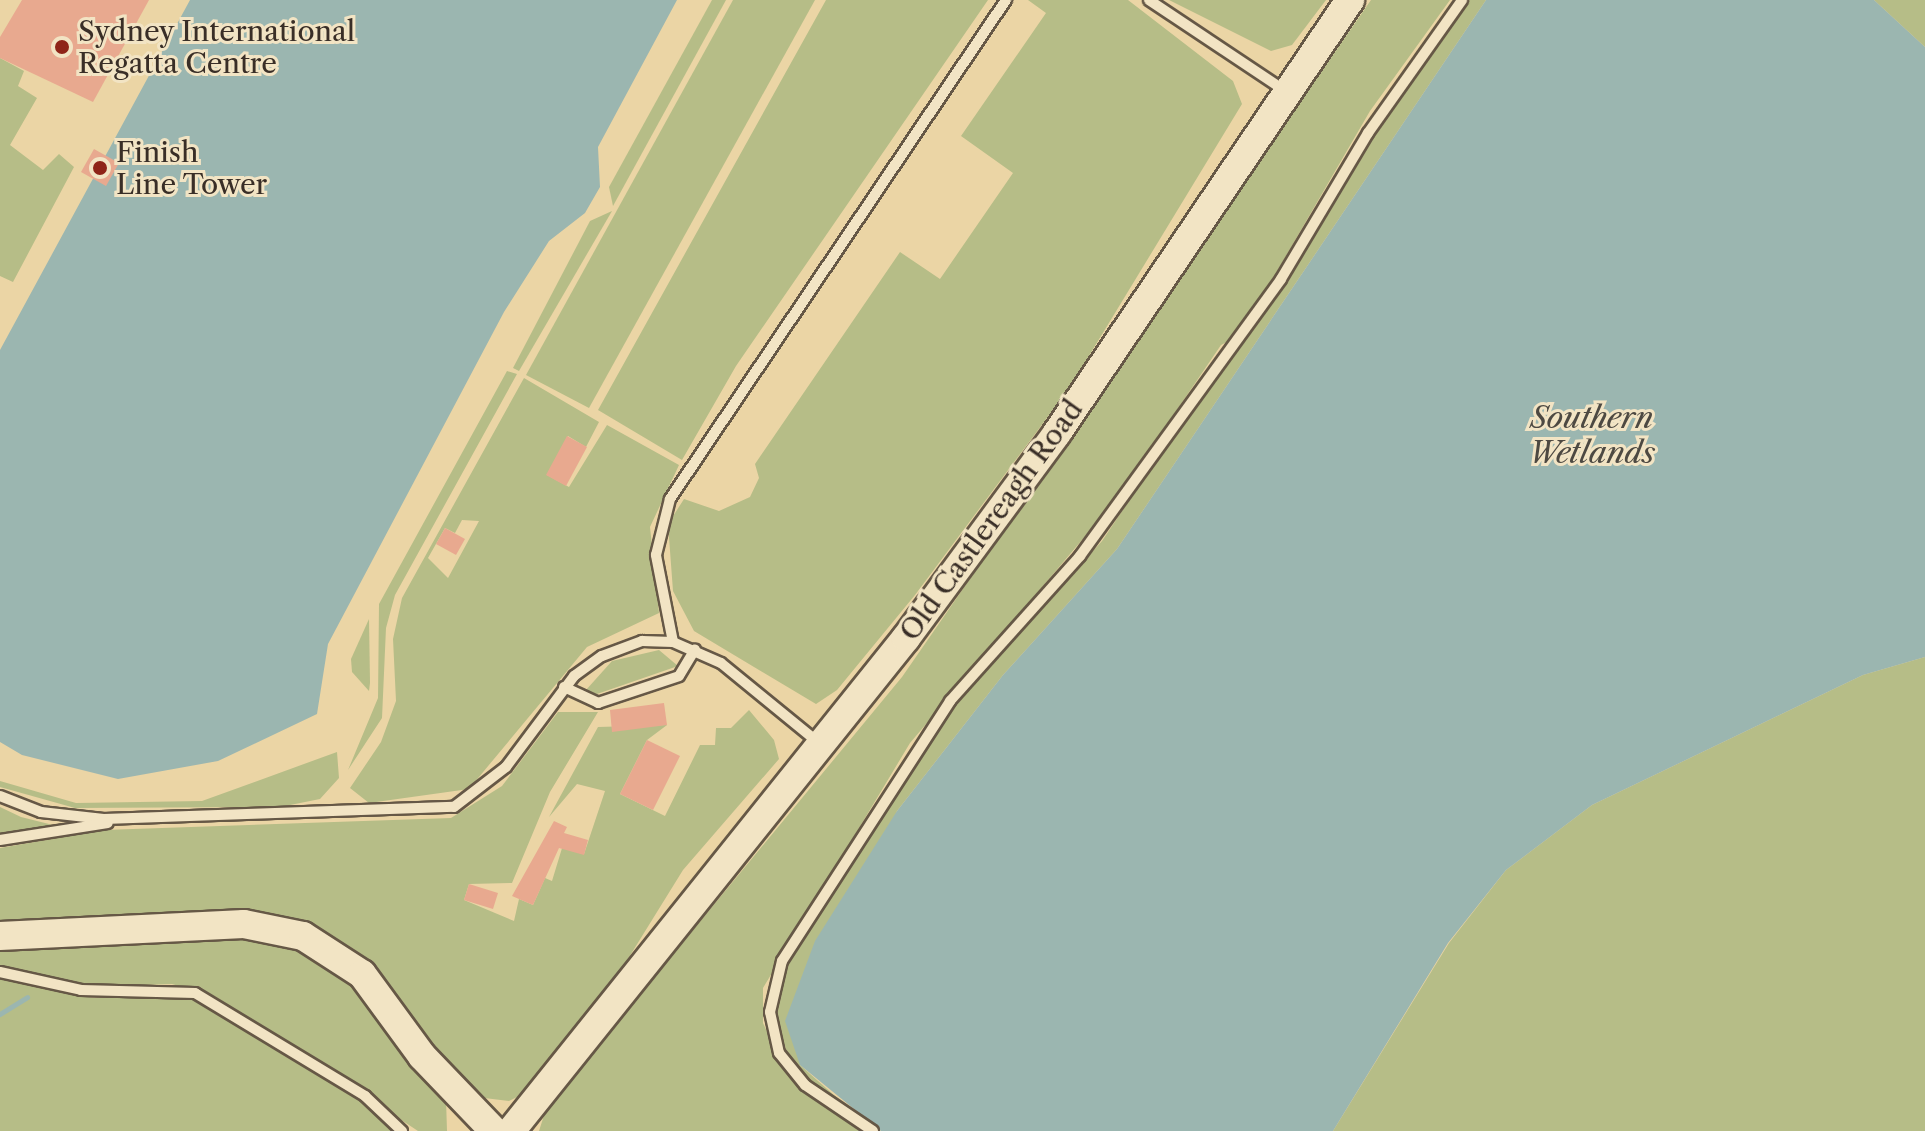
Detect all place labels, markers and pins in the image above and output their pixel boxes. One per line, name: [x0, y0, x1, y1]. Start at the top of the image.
place label: Sydney International Regatta Centre: [78, 14, 356, 80]
marker: Sydney International Regatta Centre: [53, 38, 71, 56]
place label: Finish Line Tower: [116, 135, 268, 201]
marker: Finish Line Tower: [91, 159, 109, 177]

